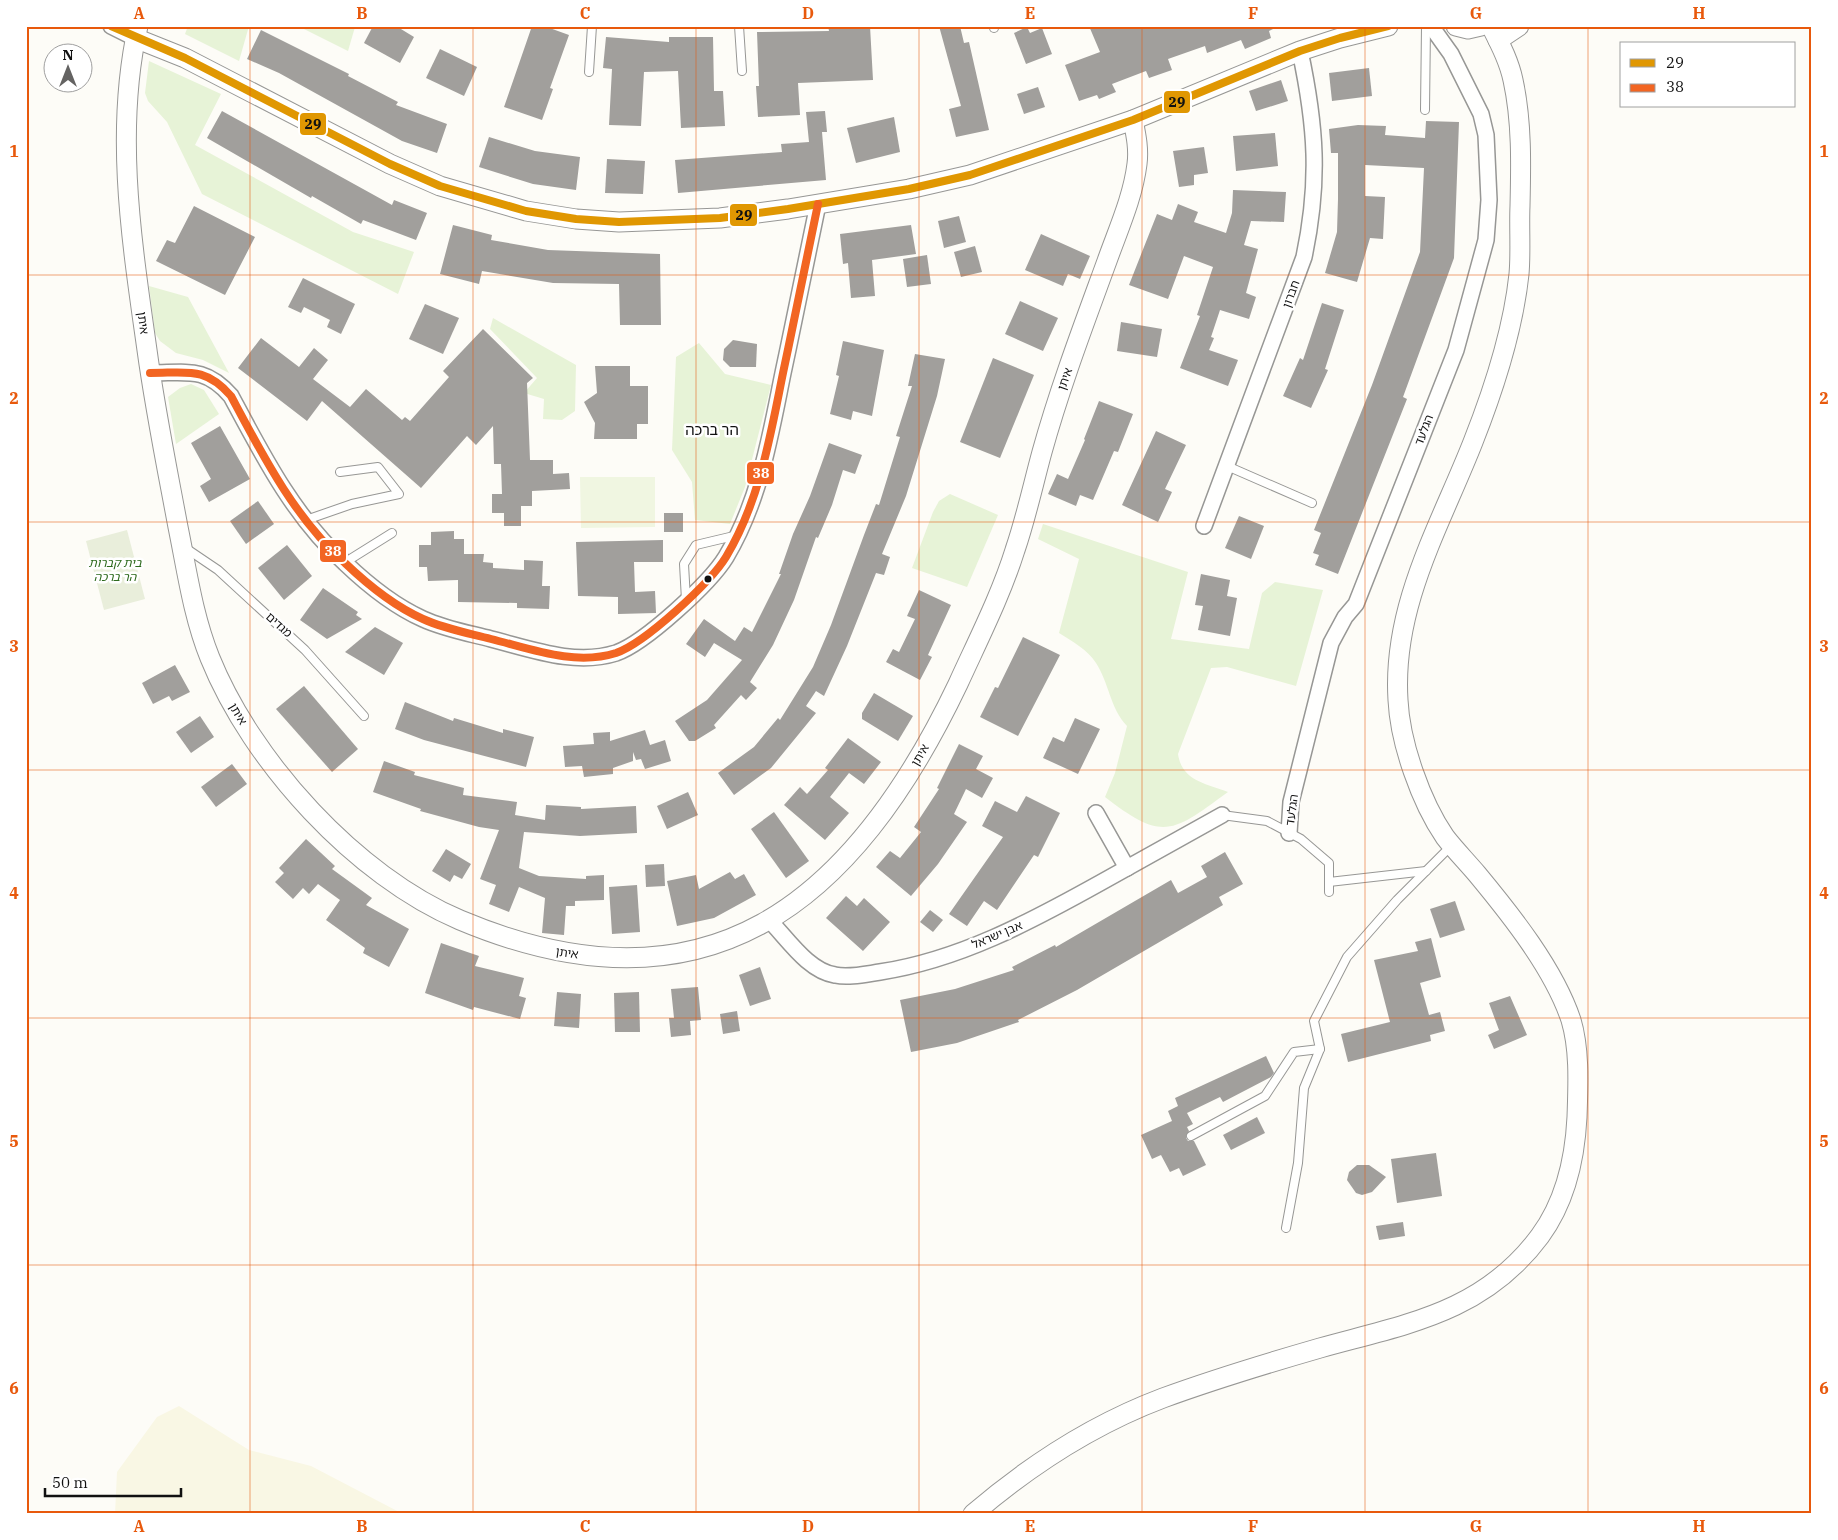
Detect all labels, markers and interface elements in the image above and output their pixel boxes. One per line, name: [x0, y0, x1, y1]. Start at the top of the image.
text: A: [133, 3, 145, 23]
text: B: [356, 3, 368, 23]
text: C: [580, 3, 590, 23]
text: D: [802, 3, 814, 23]
text: E: [1025, 3, 1035, 23]
text: F: [1248, 3, 1258, 23]
text: G: [1470, 3, 1482, 23]
text: H: [1693, 3, 1706, 23]
north arrow: [42, 42, 92, 92]
legend: [1620, 42, 1796, 108]
text: N: [62, 46, 74, 64]
text: 29: [1666, 53, 1684, 72]
text: 38: [1666, 77, 1684, 96]
line badge: 29: [1163, 90, 1191, 114]
text: 29: [1169, 93, 1185, 111]
line badge: 29: [299, 112, 327, 136]
text: 29: [305, 115, 321, 133]
text: 1: [9, 141, 19, 161]
text: 1: [1819, 141, 1829, 161]
line badge: 29: [729, 203, 758, 227]
text: 29: [736, 206, 752, 224]
street label: חברון: [1279, 278, 1302, 310]
street label: איתן: [134, 311, 153, 336]
street label: איתן: [1054, 365, 1075, 392]
text: 2: [9, 388, 19, 408]
text: 2: [1819, 388, 1829, 408]
street label: הגלעד: [1411, 412, 1436, 447]
district label: הר ברכה: [685, 420, 739, 439]
line badge: 38: [746, 461, 775, 485]
text: 38: [753, 464, 769, 482]
line badge: 38: [319, 539, 347, 563]
text: 38: [325, 542, 341, 560]
park label: בית קברות הר ברכה: [88, 555, 143, 584]
unlabelled marker: [703, 574, 713, 584]
street label: מגדים: [263, 609, 296, 640]
text: 3: [9, 636, 19, 656]
text: 3: [1819, 636, 1829, 656]
street label: איתן: [226, 700, 251, 728]
street label: איתן: [907, 741, 932, 768]
street label: הגלעד: [1282, 793, 1301, 827]
text: 4: [9, 883, 19, 903]
text: 4: [1819, 883, 1829, 903]
street label: אבן ישראל: [969, 917, 1025, 952]
street label: איתן: [555, 943, 580, 962]
text: 5: [9, 1131, 19, 1151]
text: 5: [1819, 1131, 1829, 1151]
text: 6: [9, 1378, 19, 1398]
text: 6: [1819, 1378, 1829, 1398]
scale bar: [45, 1465, 181, 1497]
text: 50 m: [52, 1473, 88, 1492]
text: A: [133, 1516, 145, 1536]
text: B: [356, 1516, 368, 1536]
text: C: [580, 1516, 590, 1536]
text: D: [802, 1516, 814, 1536]
text: E: [1025, 1516, 1035, 1536]
text: F: [1248, 1516, 1258, 1536]
text: G: [1470, 1516, 1482, 1536]
text: H: [1693, 1516, 1706, 1536]

